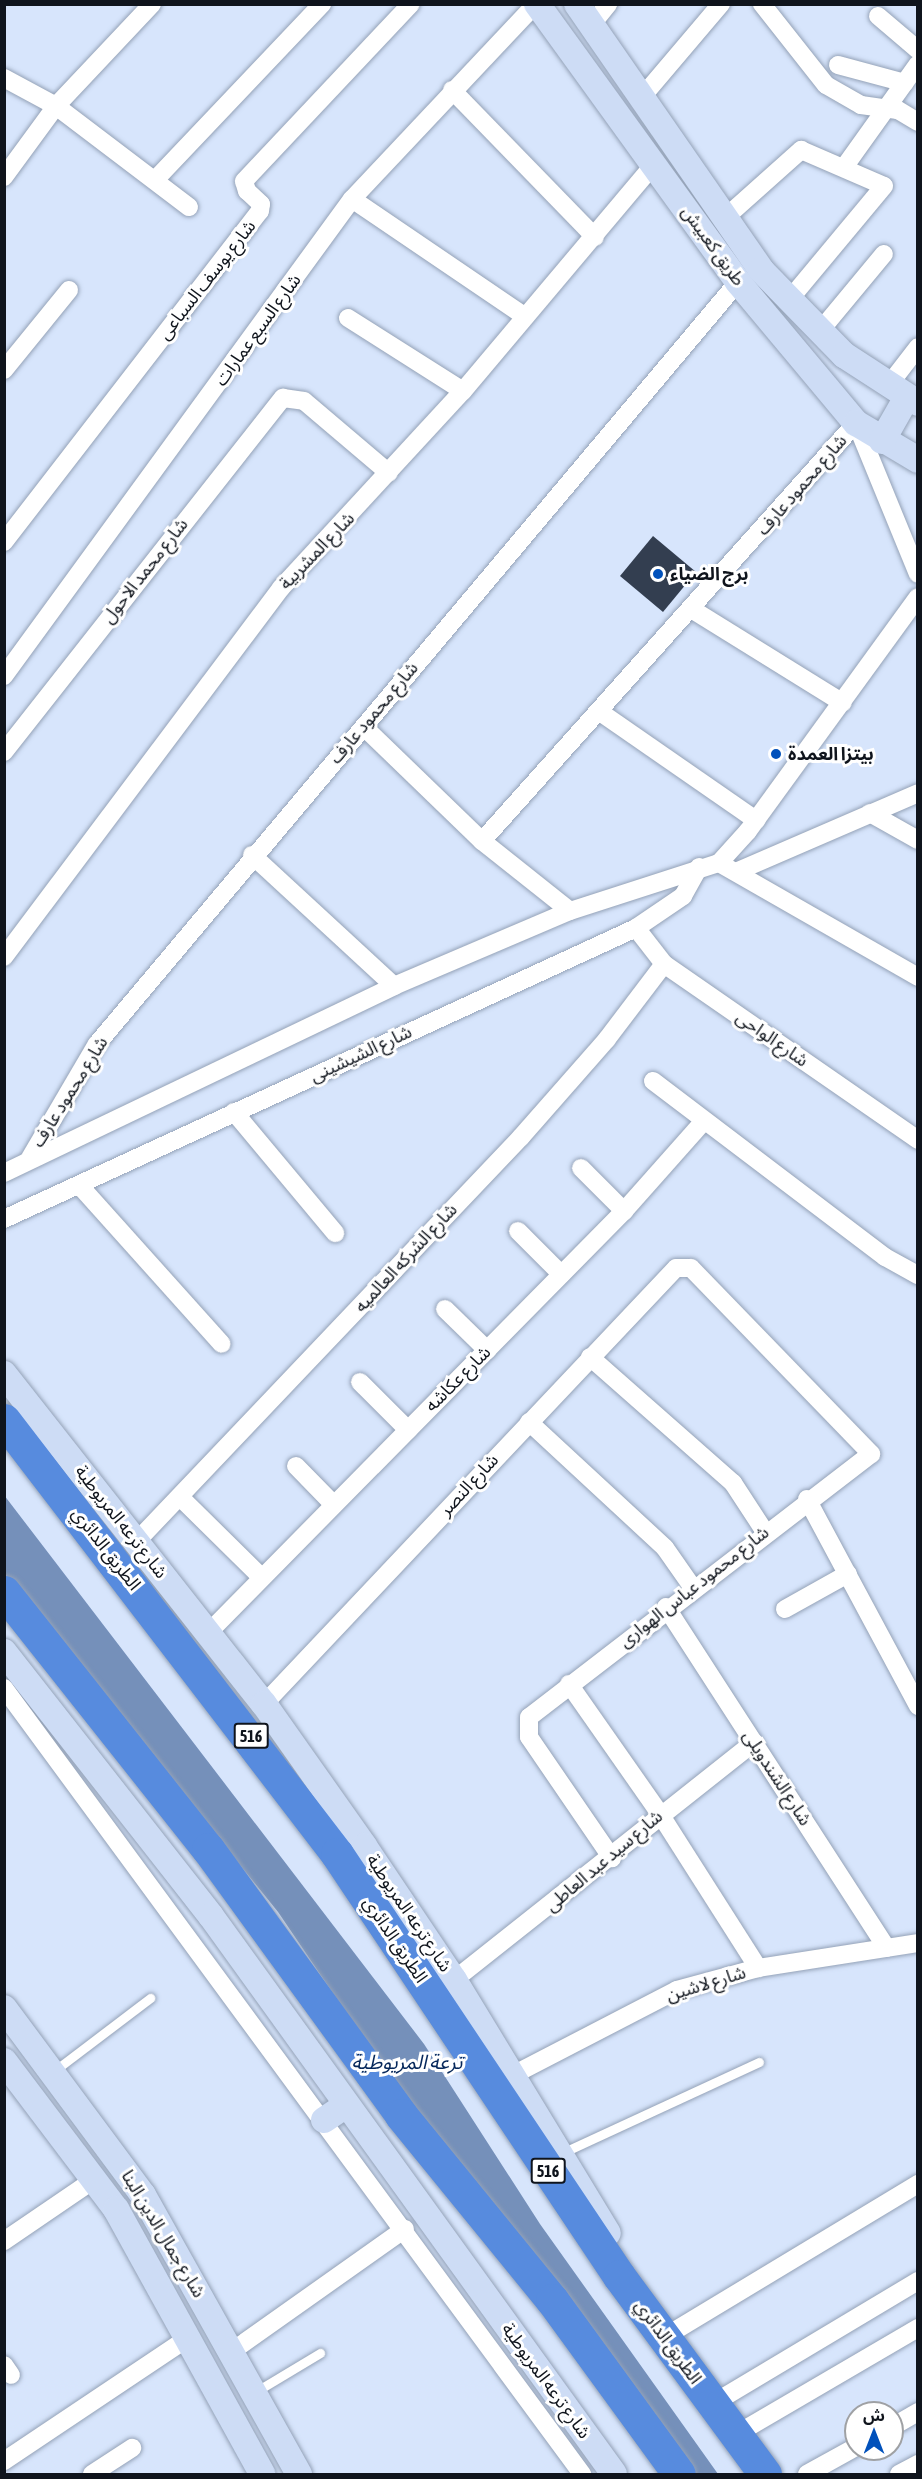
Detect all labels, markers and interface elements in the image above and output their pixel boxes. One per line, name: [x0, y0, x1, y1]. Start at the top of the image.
street label: طريق كعبيش: [677, 202, 749, 290]
street label: شارع يوسف السباعى: [154, 216, 260, 344]
street label: شارع السبع عمارات: [210, 270, 306, 390]
street label: شارع محمود عارف: [752, 430, 852, 540]
street label: شارع المشربية: [275, 508, 359, 594]
street label: شارع محمد الاحول: [97, 514, 193, 628]
place label: برج الضياء: [670, 563, 749, 585]
marker: برج الضياء: [651, 567, 665, 581]
street label: شارع محمود عارف: [325, 658, 423, 768]
place label: بيتزا العمدة: [788, 743, 874, 765]
marker: بيتزا العمدة: [769, 747, 783, 761]
street label: شارع الواحى: [732, 1006, 812, 1072]
street label: شارع الشيشينى: [307, 1021, 415, 1087]
street label: شارع محمود عارف: [27, 1033, 113, 1151]
street label: شارع الشركه العالميه: [350, 1199, 462, 1317]
street label: شارع عكاشه: [421, 1342, 495, 1416]
street label: شارع النصر: [435, 1450, 503, 1520]
street label: شارع ترعه المريوطية: [70, 1461, 172, 1583]
street label: الطريق الدائري: [67, 1503, 145, 1595]
street label: شارع محمود عباس الهوارى: [615, 1522, 773, 1652]
road number: 516: [233, 1723, 269, 1749]
street label: شارع الشندويلى: [738, 1726, 816, 1830]
street label: شارع سيد عبد العاطى: [541, 1806, 667, 1916]
street label: شارع ترعه المريوطية: [362, 1850, 456, 1976]
street label: الطريق الدائري: [358, 1893, 432, 1987]
street label: شارع لاشين: [664, 1962, 748, 2006]
water label: ترعة المريوطية: [352, 2049, 462, 2073]
road number: 516: [530, 2158, 566, 2184]
street label: شارع جمال الدين البنا: [116, 2166, 210, 2302]
street label: الطريق الدائري: [630, 2296, 706, 2388]
street label: شارع ترعه المريوطية: [497, 2319, 595, 2443]
north arrow: [844, 2401, 904, 2461]
text: ش: [863, 2406, 885, 2424]

